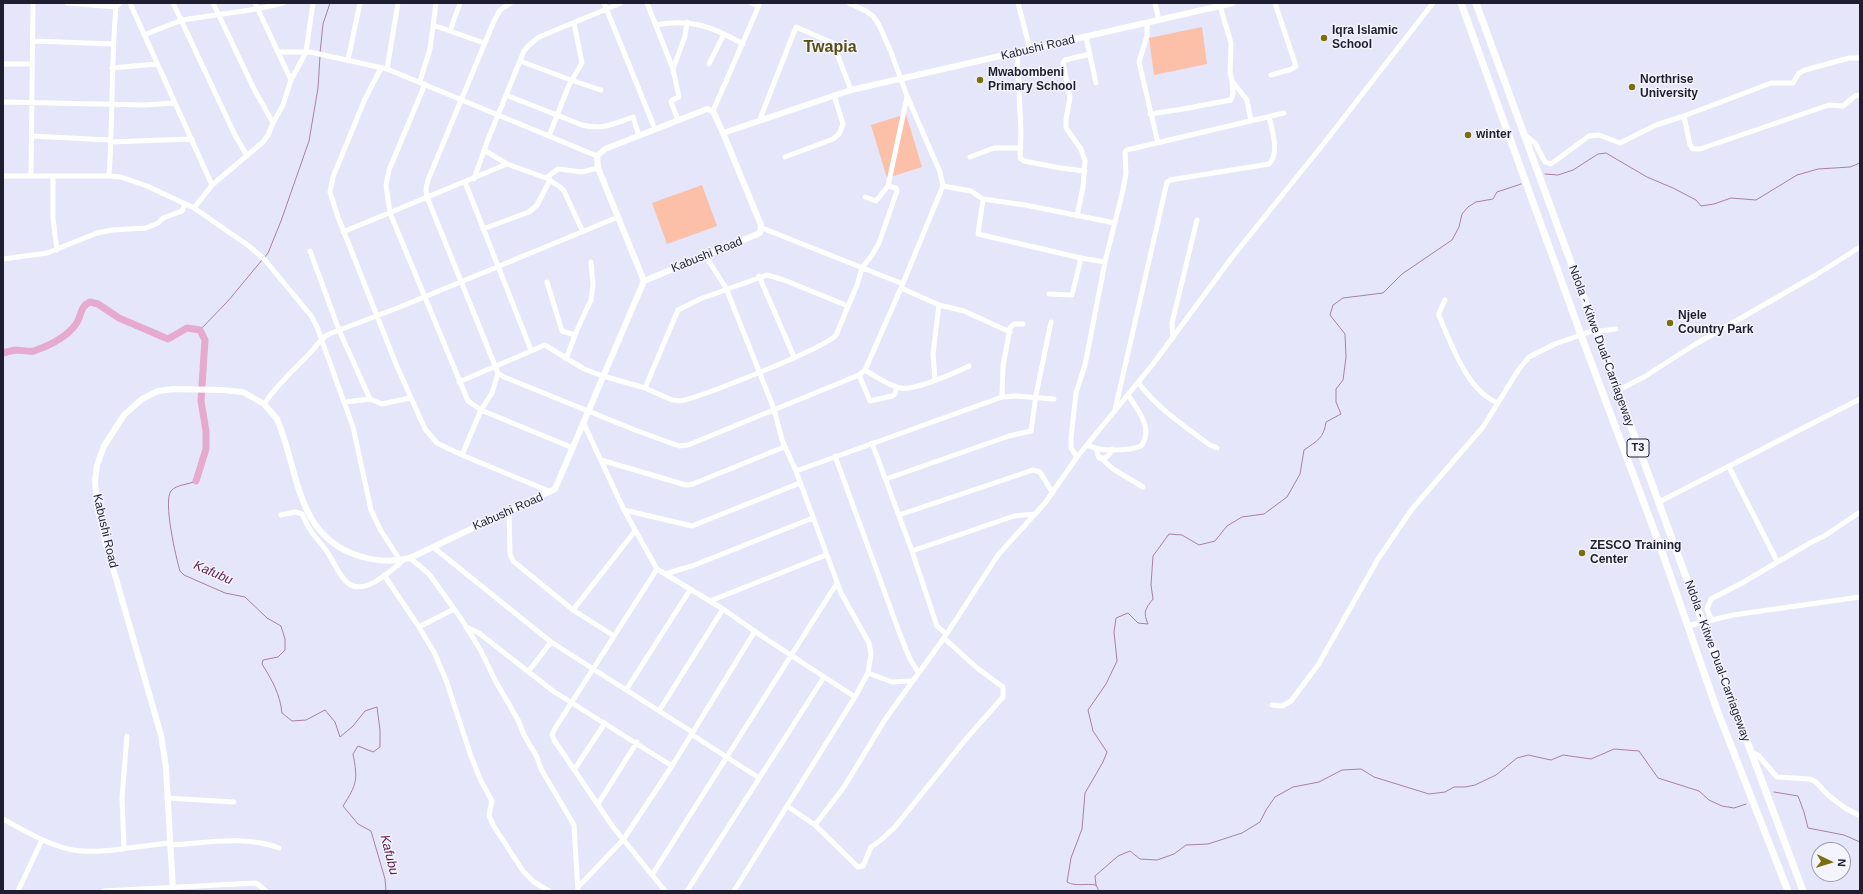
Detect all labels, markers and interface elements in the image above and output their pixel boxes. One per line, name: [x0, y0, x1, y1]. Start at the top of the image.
place label: Iqra Islamic School: [1332, 24, 1398, 52]
street label: Kabushi Road: [1000, 33, 1076, 63]
marker: Iqra Islamic School: [1319, 33, 1329, 43]
district label: Twapia: [803, 38, 857, 58]
place label: Mwabombeni Primary School: [988, 66, 1076, 94]
place label: Northrise University: [1640, 73, 1698, 101]
marker: Mwabombeni Primary School: [975, 75, 985, 85]
marker: Northrise University: [1627, 82, 1637, 92]
place label: winter: [1476, 128, 1511, 142]
marker: winter: [1463, 130, 1473, 140]
street label: Kabushi Road: [669, 234, 745, 276]
street label: Ndola - Kitwe Dual-Carriageway: [1565, 263, 1637, 429]
place label: Njele Country Park: [1678, 309, 1753, 337]
marker: Njele Country Park: [1665, 318, 1675, 328]
road number: T3: [1627, 439, 1649, 457]
street label: Kabushi Road: [471, 490, 545, 534]
street label: Kabushi Road: [90, 493, 120, 569]
place label: ZESCO Training Center: [1590, 539, 1681, 567]
marker: ZESCO Training Center: [1577, 548, 1587, 558]
water label: Kafubu: [191, 557, 235, 589]
street label: Ndola - Kitwe Dual-Carriageway: [1681, 578, 1753, 744]
water label: Kafubu: [376, 833, 402, 877]
north arrow: [1811, 842, 1851, 882]
text: N: [1836, 858, 1848, 867]

